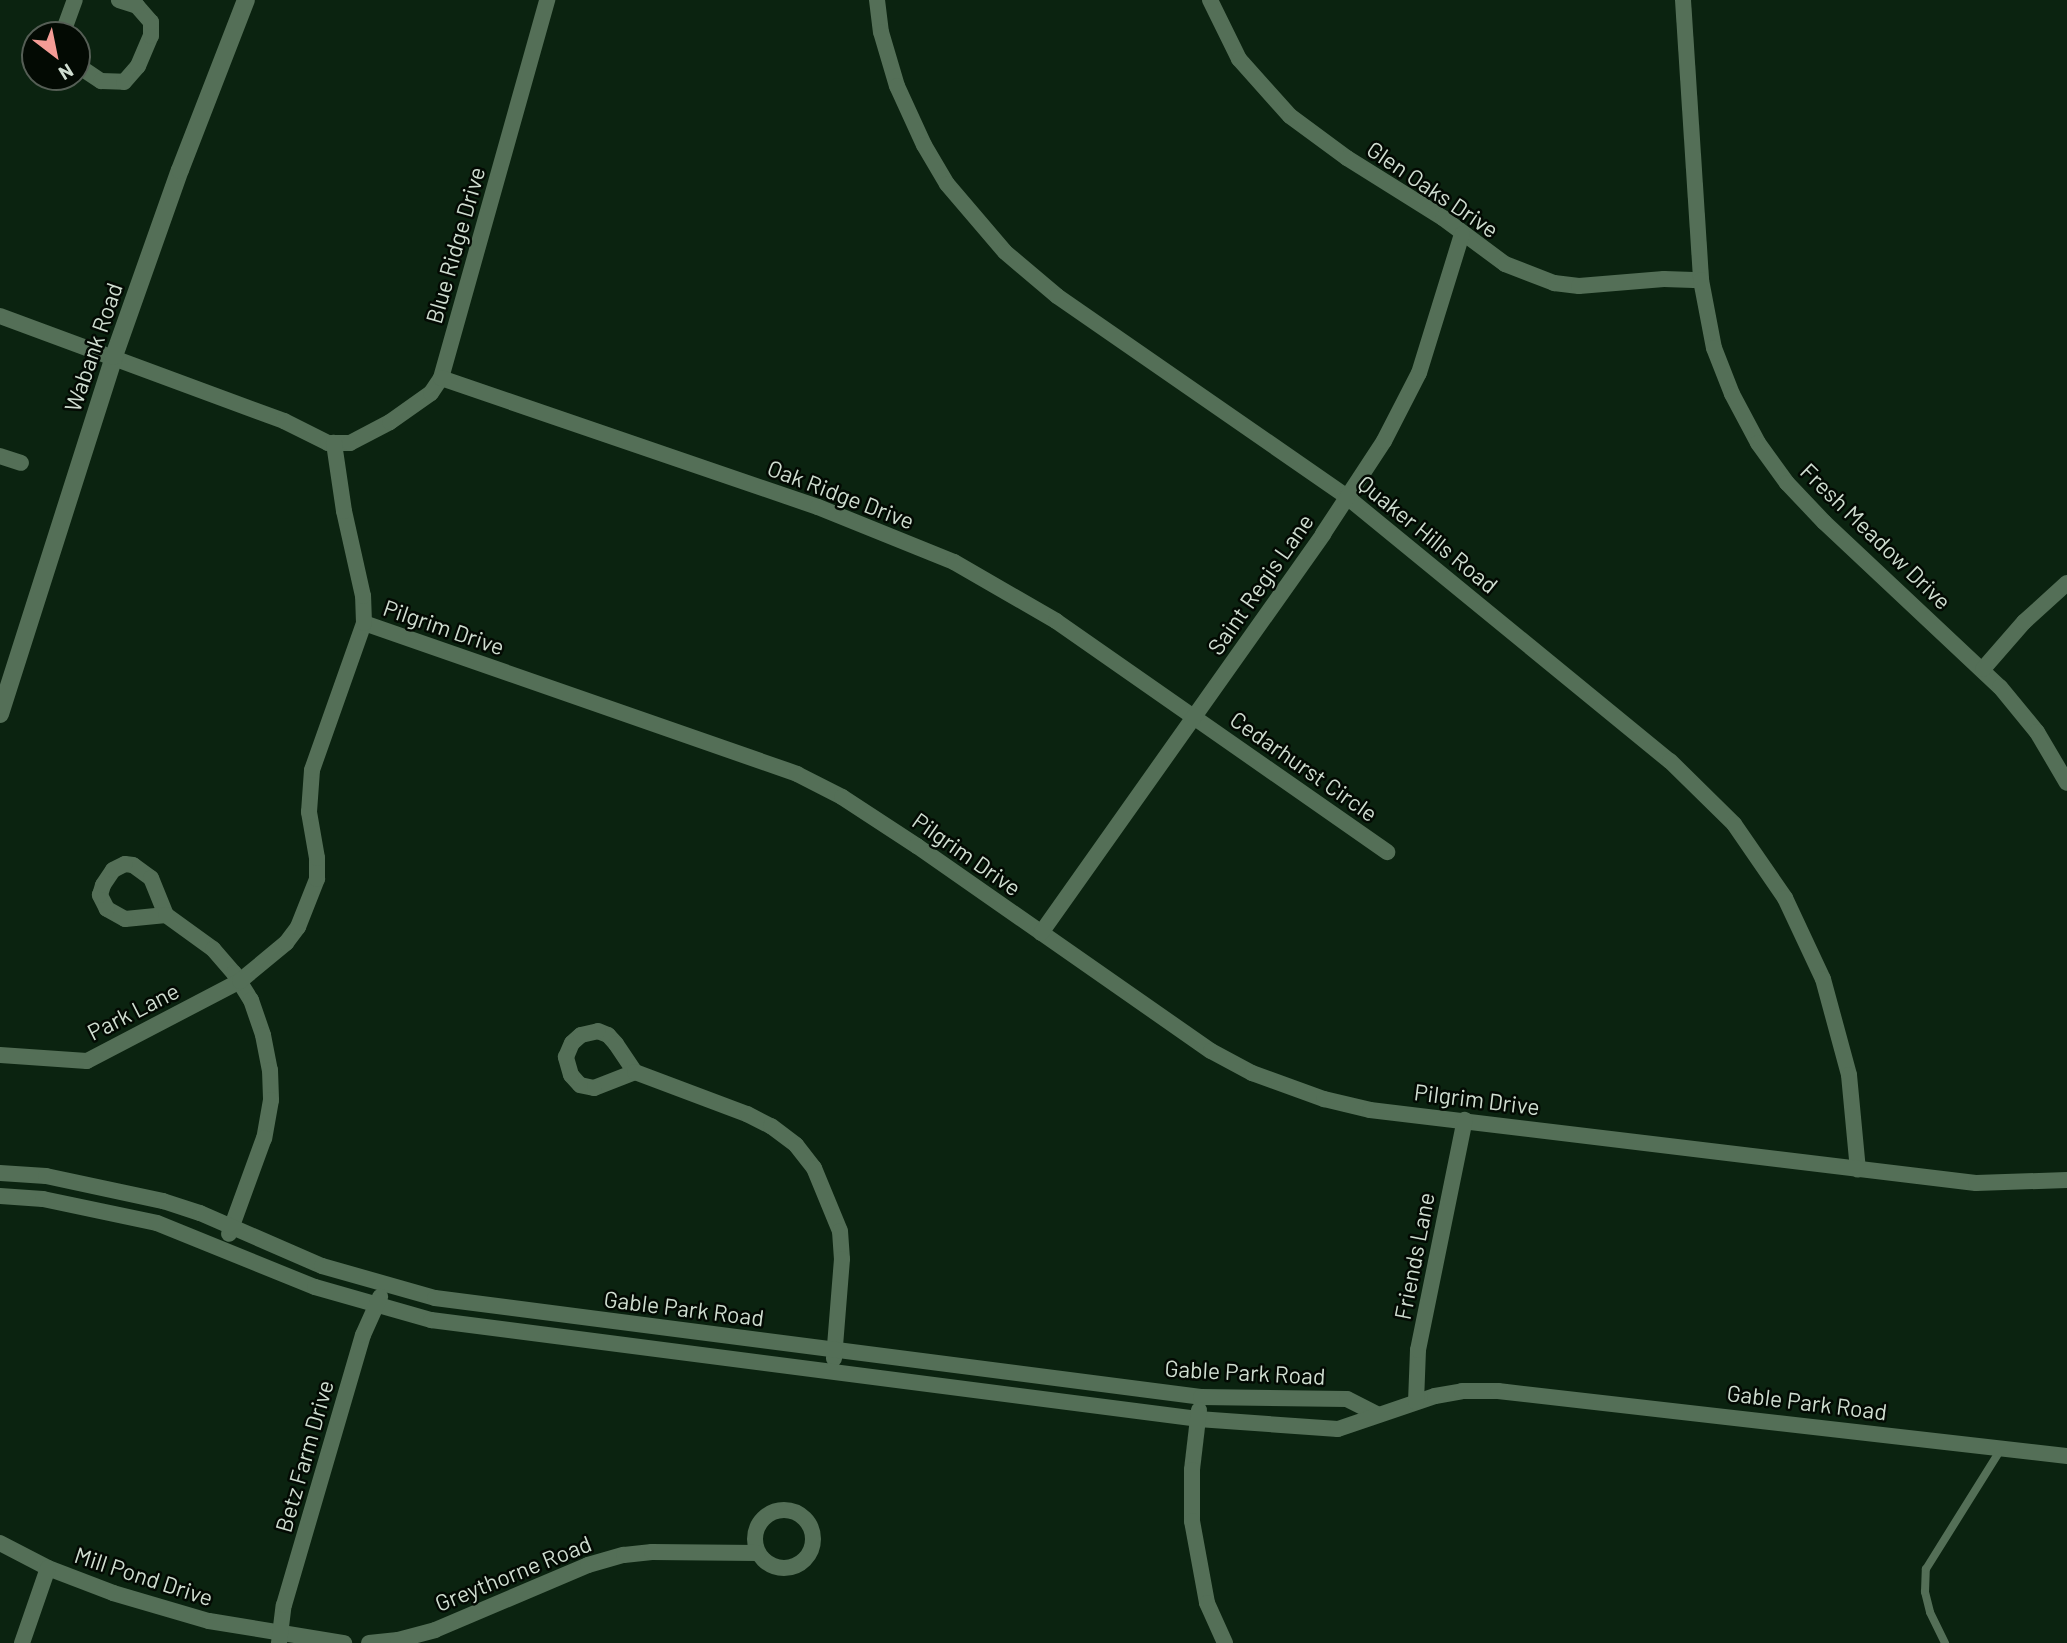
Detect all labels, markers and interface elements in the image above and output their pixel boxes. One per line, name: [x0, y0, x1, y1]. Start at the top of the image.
north arrow: [21, 21, 91, 91]
text: N: [55, 59, 78, 86]
street label: Glen Oaks Drive: [1362, 135, 1504, 243]
street label: Blue Ridge Drive: [419, 163, 491, 327]
street label: Wabank Road: [58, 279, 128, 415]
street label: Oak Ridge Drive: [764, 453, 918, 535]
street label: Fresh Meadow Drive: [1795, 457, 1957, 615]
street label: Quaker Hills Road: [1353, 469, 1503, 599]
street label: Saint Regis Lane: [1201, 508, 1319, 660]
street label: Pilgrim Drive: [380, 593, 508, 661]
street label: Cedarhurst Circle: [1225, 705, 1383, 827]
street label: Pilgrim Drive: [907, 807, 1027, 901]
street label: Park Lane: [83, 976, 183, 1046]
street label: Pilgrim Drive: [1413, 1078, 1541, 1120]
street label: Friends Lane: [1388, 1190, 1440, 1322]
street label: Gable Park Road: [602, 1284, 766, 1332]
street label: Gable Park Road: [1164, 1354, 1326, 1390]
street label: Betz Farm Drive: [269, 1377, 339, 1535]
street label: Gable Park Road: [1725, 1378, 1889, 1426]
street label: Greythorne Road: [431, 1529, 595, 1617]
street label: Mill Pond Drive: [71, 1541, 217, 1611]

